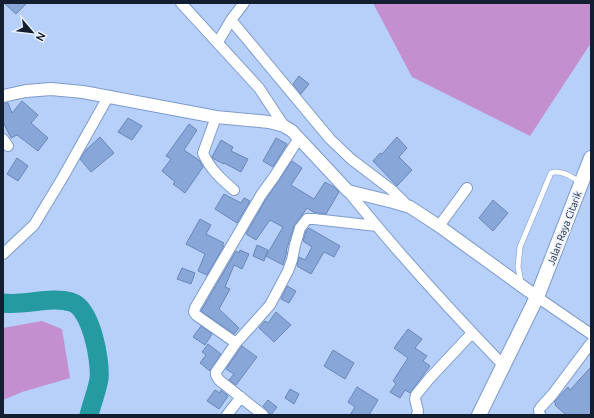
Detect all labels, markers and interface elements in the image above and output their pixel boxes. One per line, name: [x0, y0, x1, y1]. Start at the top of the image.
north arrow: [12, 12, 52, 52]
text: N: [34, 30, 48, 43]
street label: Jalan Raya Citarik: [545, 190, 584, 267]

